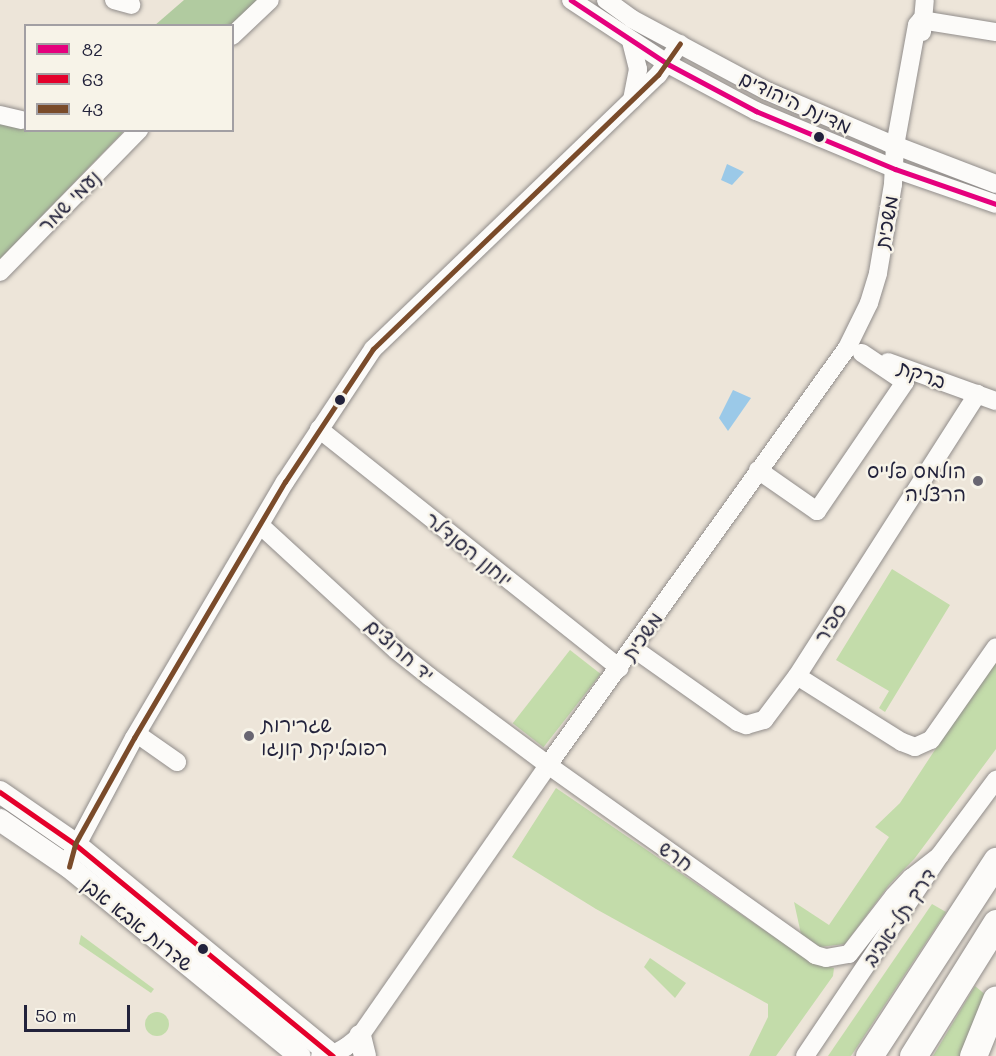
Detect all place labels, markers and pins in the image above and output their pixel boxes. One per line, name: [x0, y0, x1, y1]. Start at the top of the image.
unlabelled marker: [813, 131, 825, 143]
unlabelled marker: [334, 394, 346, 406]
place label: הולמס פלייס הרצליה: [867, 458, 966, 505]
marker: הולמס פלייס הרצליה: [971, 474, 985, 488]
place label: שגרירות רפובליקת קונגו: [261, 712, 387, 759]
marker: שגרירות רפובליקת קונגו: [242, 729, 256, 743]
unlabelled marker: [197, 943, 209, 955]

